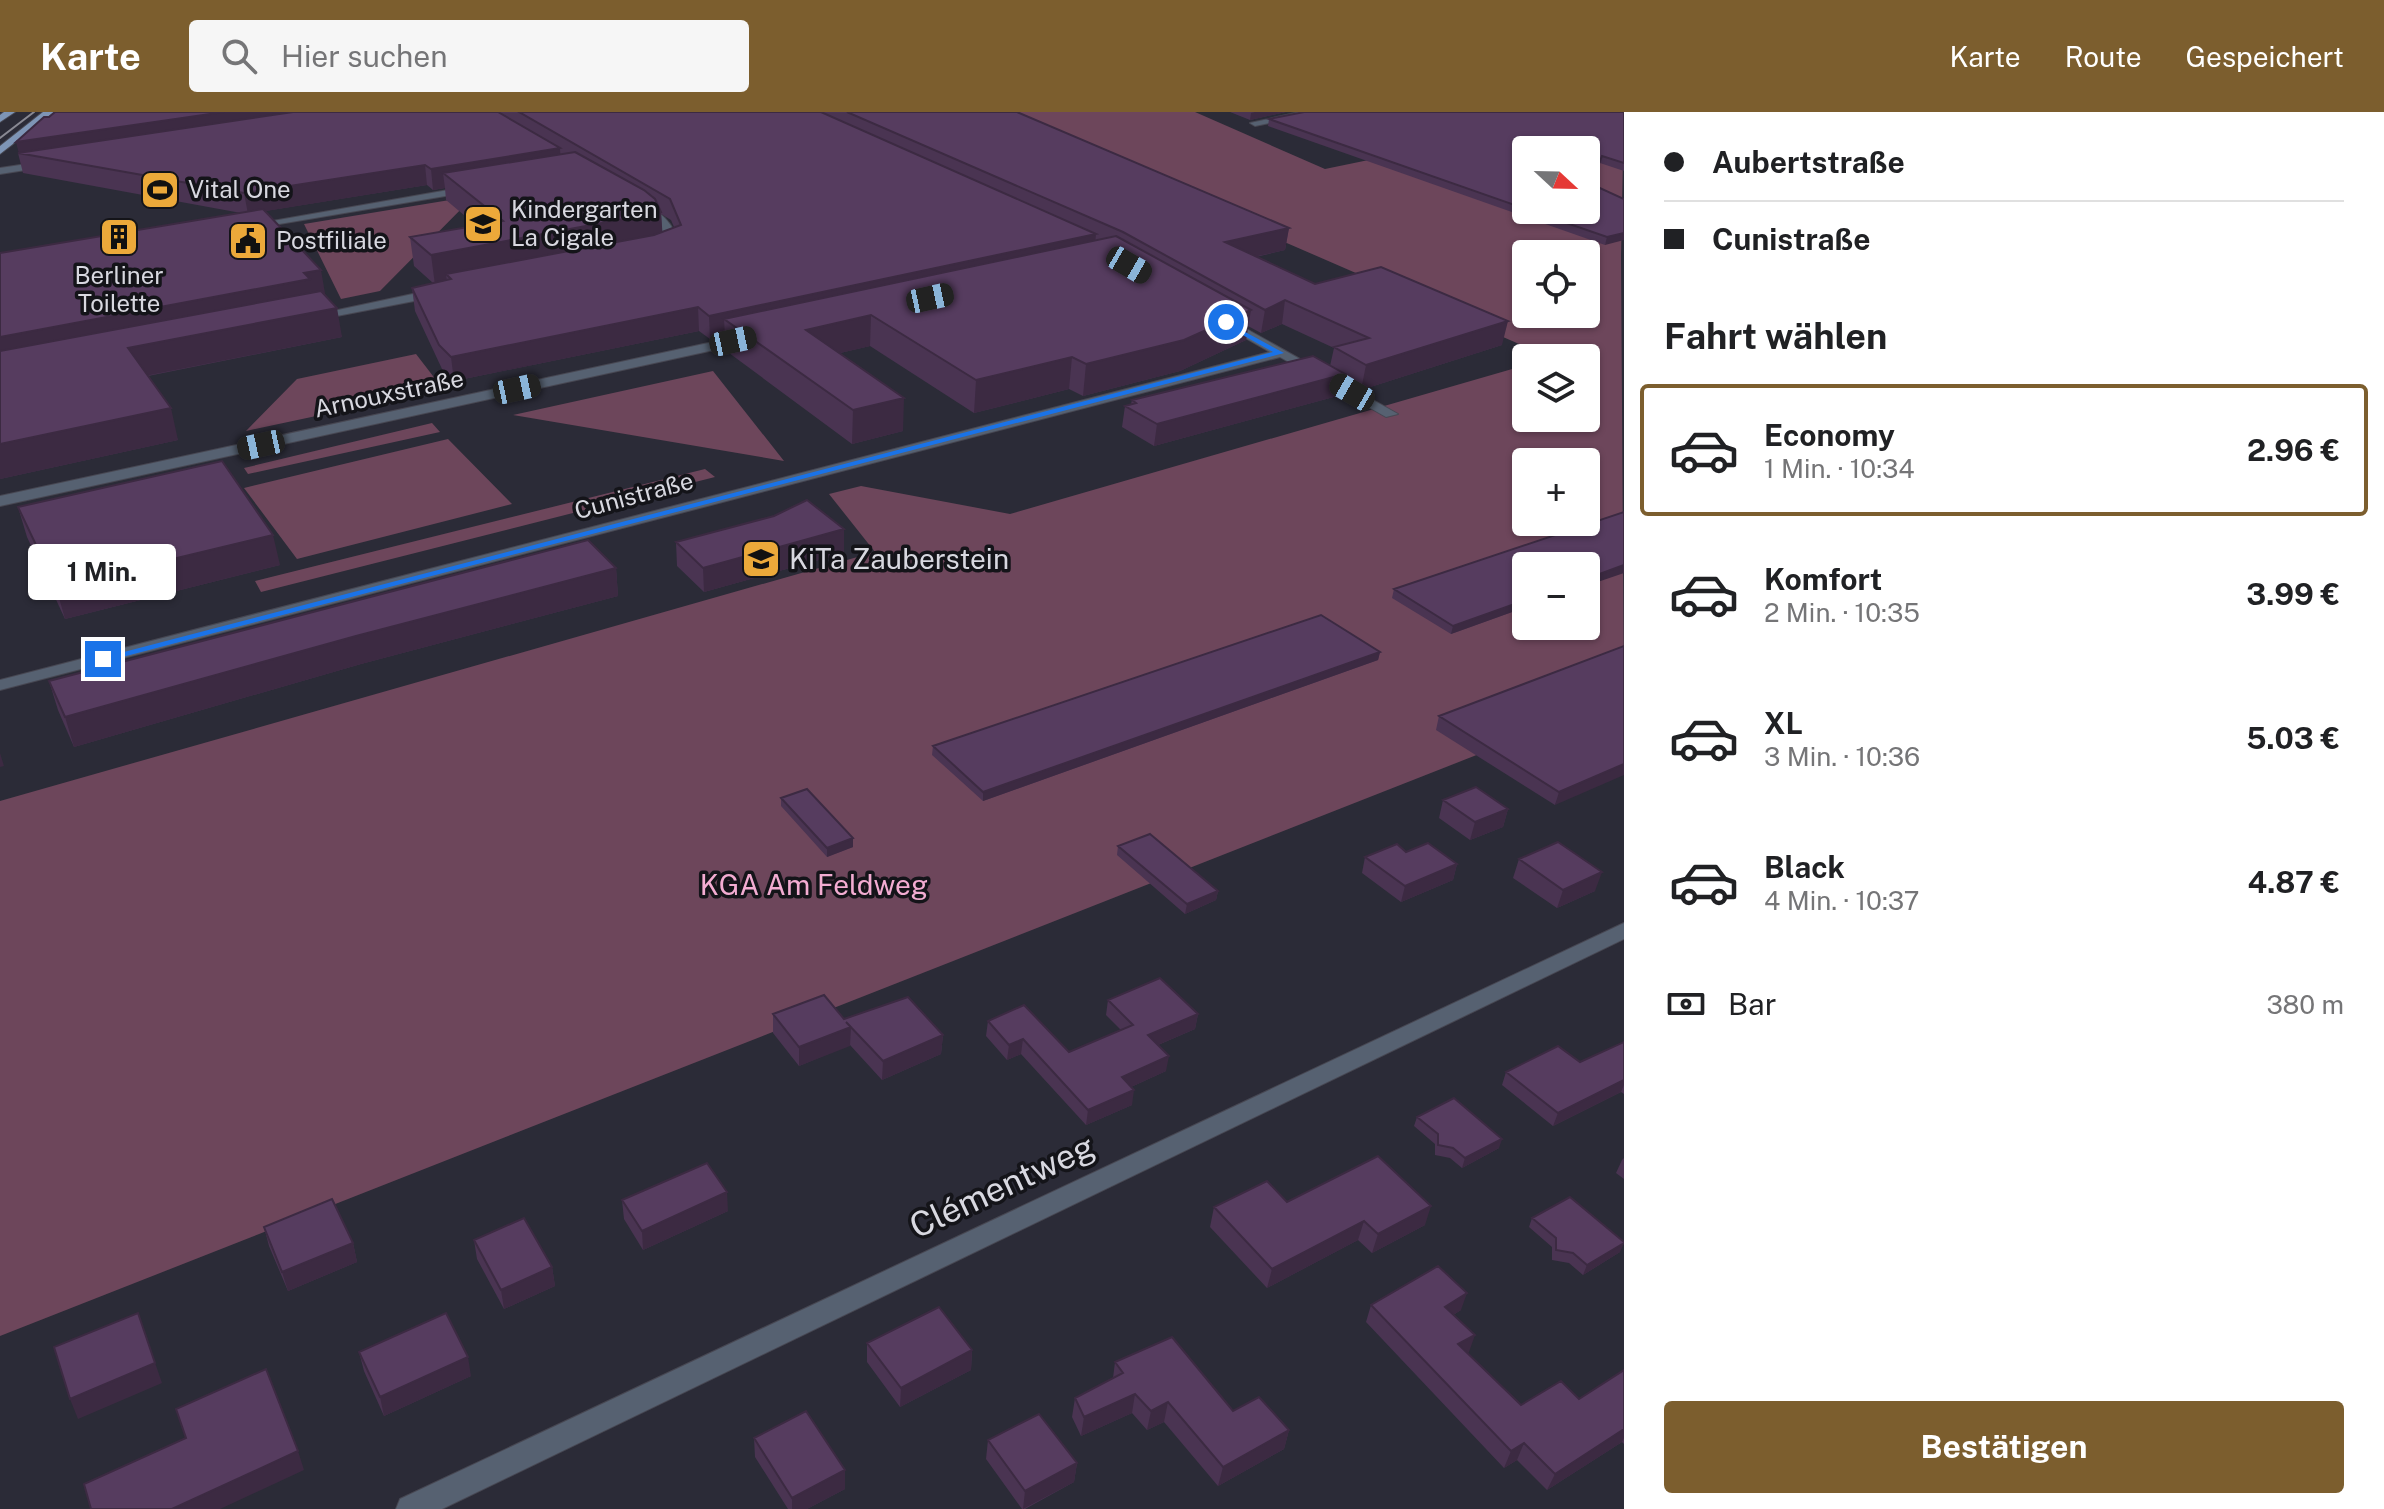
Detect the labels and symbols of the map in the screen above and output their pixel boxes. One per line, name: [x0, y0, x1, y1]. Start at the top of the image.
north arrow: [1512, 136, 1600, 224]
sports icon: Vital One: [139, 169, 181, 211]
place label: Vital One: [188, 175, 291, 203]
place label: Kindergarten La Cigale: [511, 195, 658, 251]
school or university icon: Kindergarten La Cigale: [462, 203, 504, 245]
building icon: Berliner Toilette: [98, 216, 140, 258]
public building icon: Postfiliale: [227, 220, 269, 262]
place label: Postfiliale: [276, 226, 387, 254]
car: [1102, 243, 1156, 287]
place label: Berliner Toilette: [74, 261, 164, 317]
car: [904, 281, 956, 315]
route start: [1208, 304, 1244, 340]
car: [707, 324, 759, 358]
street label: Arnouxstraße: [311, 364, 466, 423]
car: [1325, 370, 1379, 414]
car: [491, 372, 543, 406]
car: [235, 428, 287, 462]
street label: Cunistraße: [571, 466, 696, 524]
school or university icon: KiTa Zauberstein: [740, 538, 782, 580]
place label: KiTa Zauberstein: [789, 542, 1009, 575]
callout: 1 Min.: [29, 543, 177, 599]
route end: [85, 641, 121, 677]
park label: KGA Am Feldweg: [700, 868, 928, 901]
street label: Clémentweg: [903, 1126, 1101, 1246]

